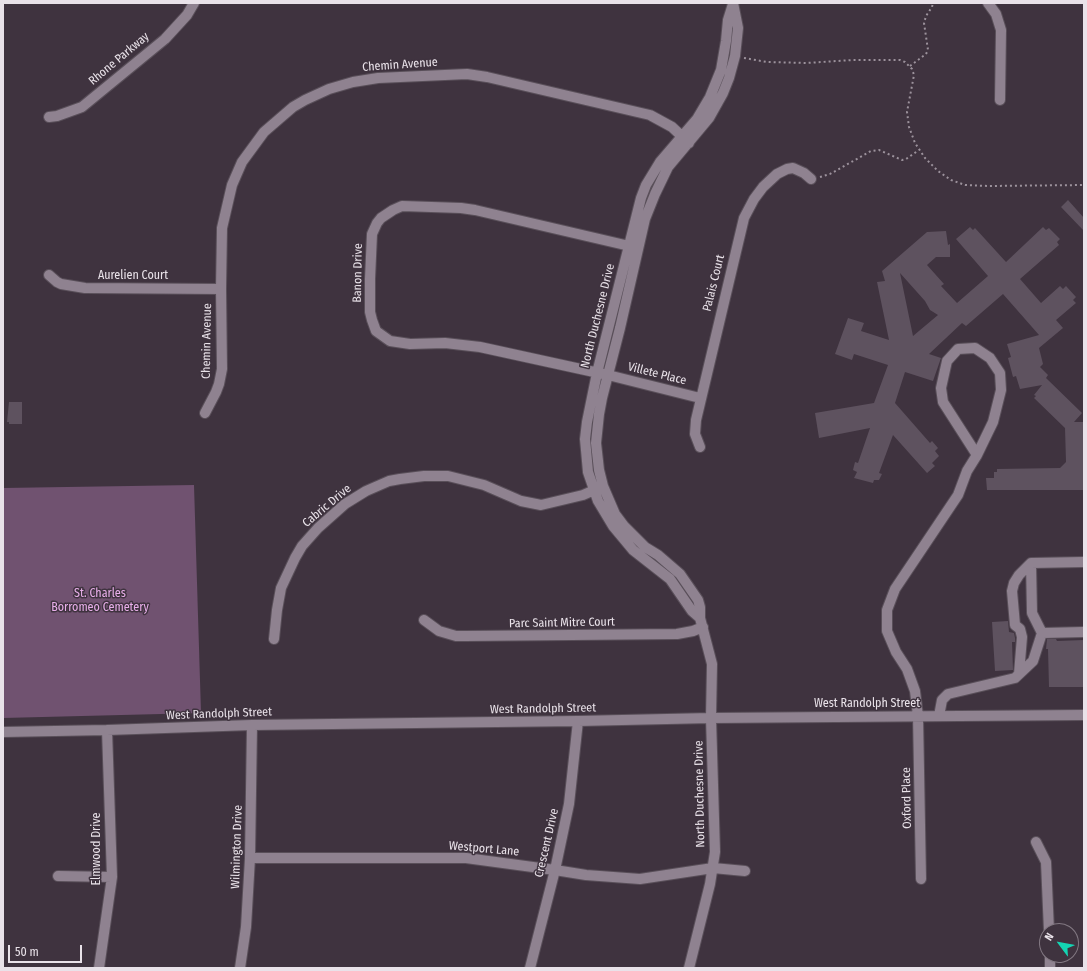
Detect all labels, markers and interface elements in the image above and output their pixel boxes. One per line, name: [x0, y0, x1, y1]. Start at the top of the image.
street label: Rhone Parkway: [86, 30, 152, 88]
street label: Chemin Avenue: [362, 55, 438, 75]
street label: Banon Drive: [350, 243, 366, 303]
street label: Palais Court: [700, 253, 728, 313]
street label: North Duchesne Drive: [578, 262, 618, 370]
street label: Aurelien Court: [98, 269, 168, 283]
street label: Chemin Avenue: [199, 303, 215, 379]
street label: Villete Place: [626, 360, 688, 388]
street label: Cabric Drive: [300, 482, 354, 530]
park label: St. Charles Borromeo Cemetery: [51, 587, 149, 615]
street label: Parc Saint Mitre Court: [509, 615, 615, 631]
street label: West Randolph Street: [814, 697, 920, 711]
street label: West Randolph Street: [490, 701, 596, 717]
street label: West Randolph Street: [166, 705, 272, 723]
street label: North Duchesne Drive: [692, 740, 708, 848]
street label: Oxford Place: [899, 767, 915, 829]
street label: Wilmington Drive: [228, 805, 246, 889]
street label: Crescent Drive: [532, 807, 562, 879]
street label: Elmwood Drive: [90, 812, 104, 886]
street label: Westport Lane: [448, 839, 520, 859]
north arrow: [1039, 923, 1079, 963]
text: N: [1042, 931, 1057, 943]
scale bar: [10, 937, 84, 963]
text: 50 m: [15, 945, 39, 959]

